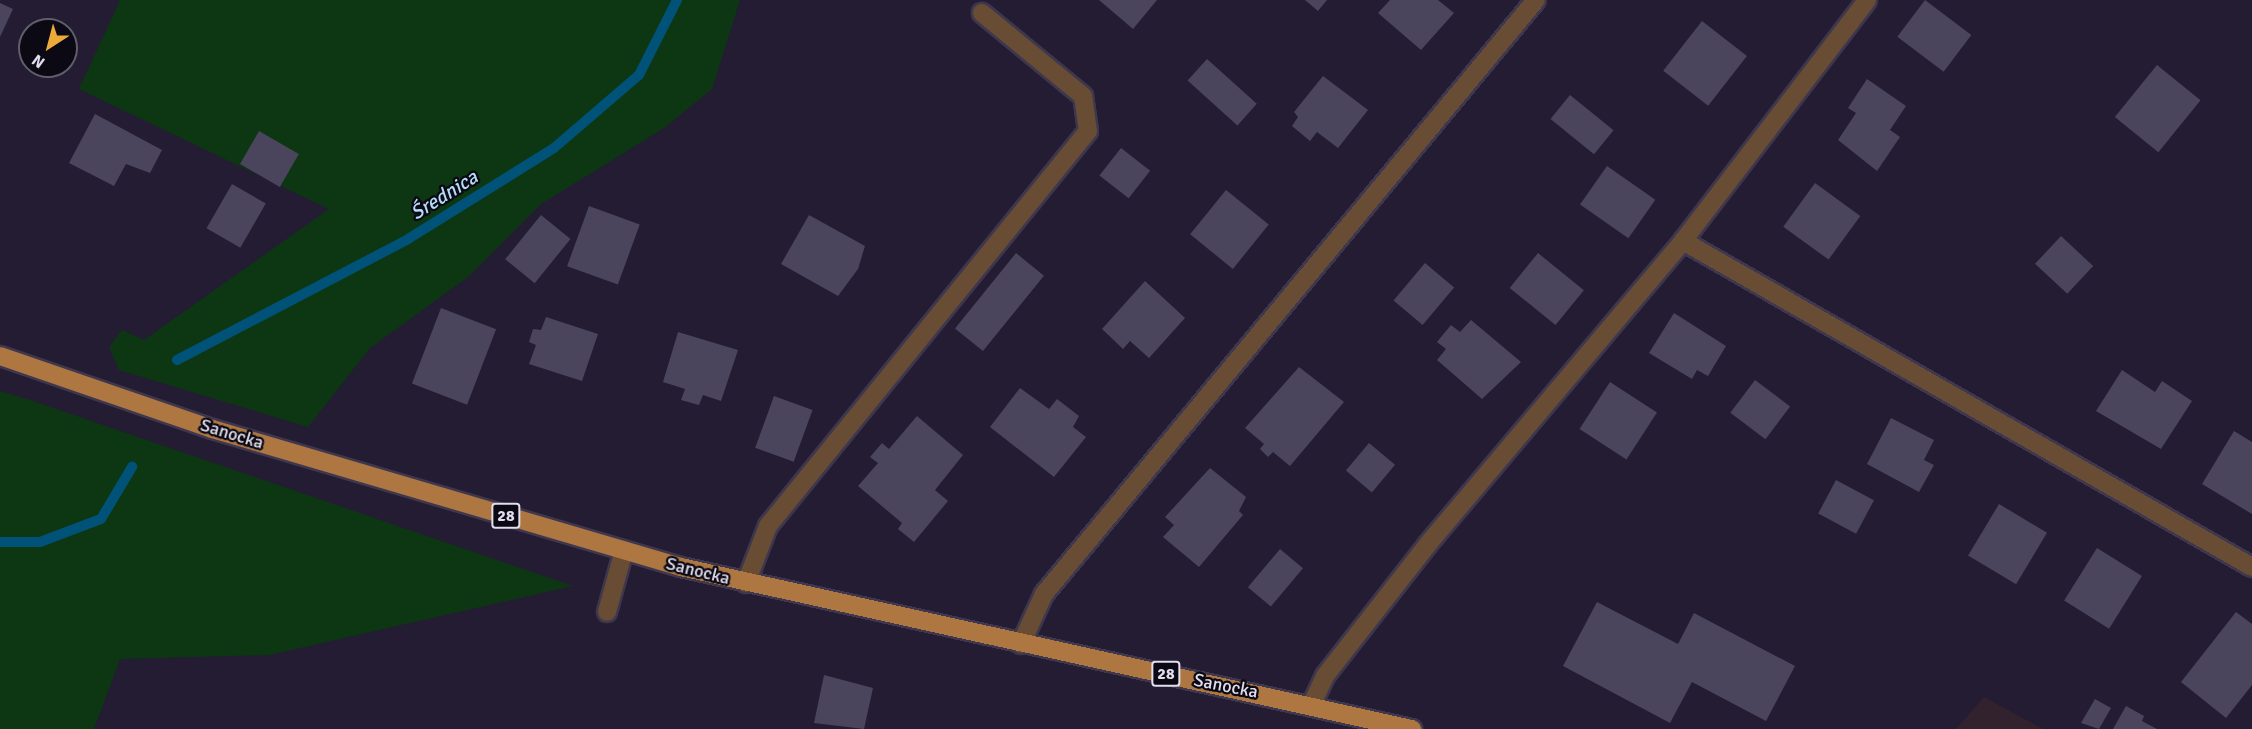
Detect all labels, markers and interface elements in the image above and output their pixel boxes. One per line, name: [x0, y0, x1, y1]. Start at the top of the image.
north arrow: [18, 18, 78, 78]
text: N: [28, 50, 49, 72]
water label: Średnica: [406, 165, 482, 225]
street label: Sanocka: [198, 414, 266, 454]
road number: 28: [491, 503, 521, 529]
street label: Sanocka: [664, 553, 732, 589]
road number: 28: [1151, 661, 1181, 687]
street label: Sanocka: [1192, 669, 1260, 703]

